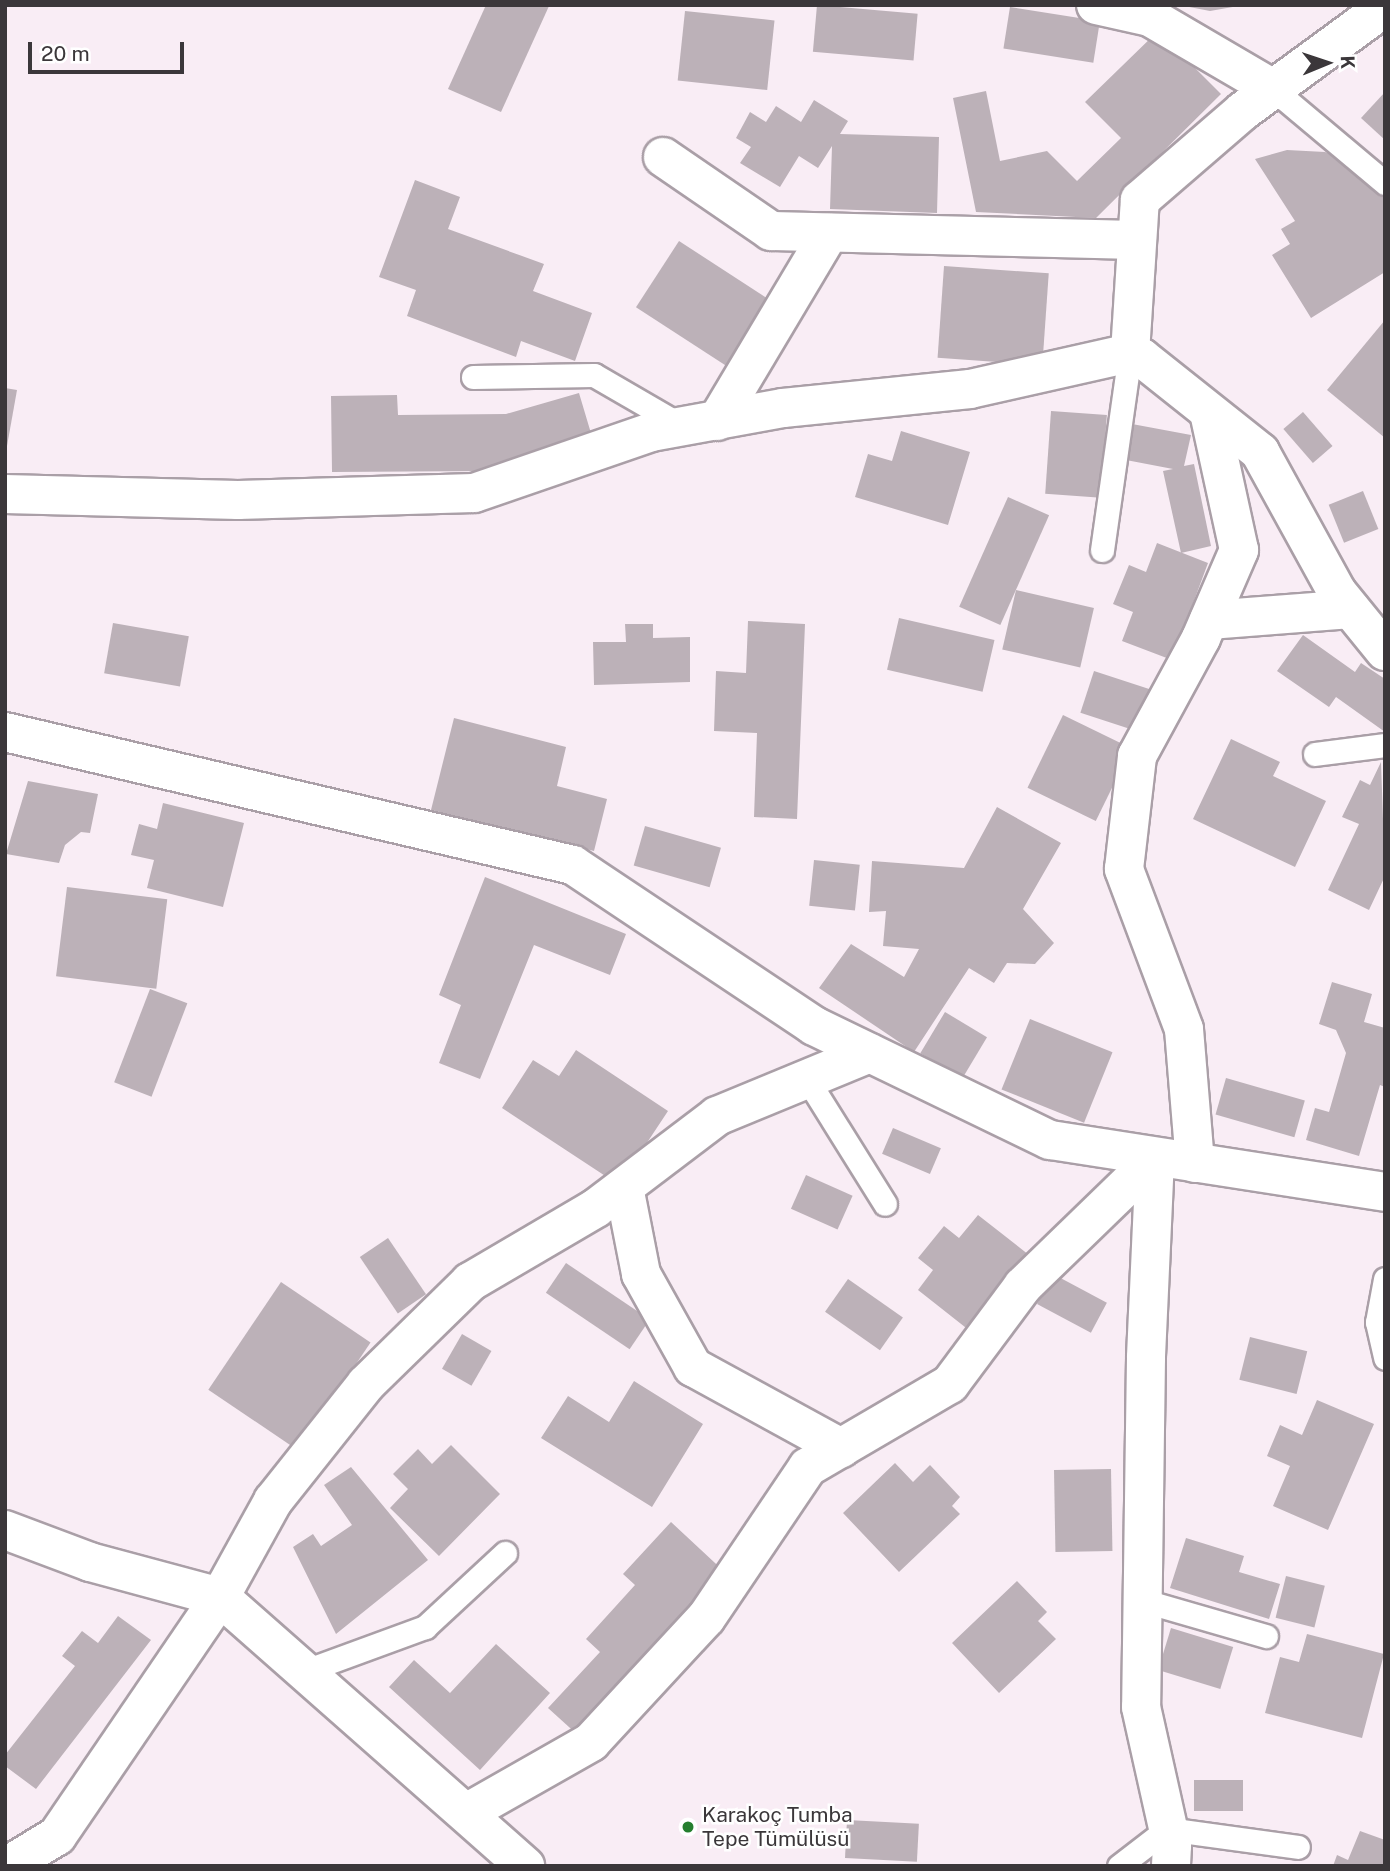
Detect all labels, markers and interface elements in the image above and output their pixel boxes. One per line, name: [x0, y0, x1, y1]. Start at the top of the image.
scale bar: [32, 28, 187, 72]
north arrow: [1292, 28, 1362, 98]
text: 20 m: [41, 41, 90, 66]
text: K: [1337, 55, 1359, 69]
place label: Karakoç Tumba Tepe Tümülüsü: [702, 1802, 853, 1852]
marker: Karakoç Tumba Tepe Tümülüsü: [680, 1819, 696, 1835]

